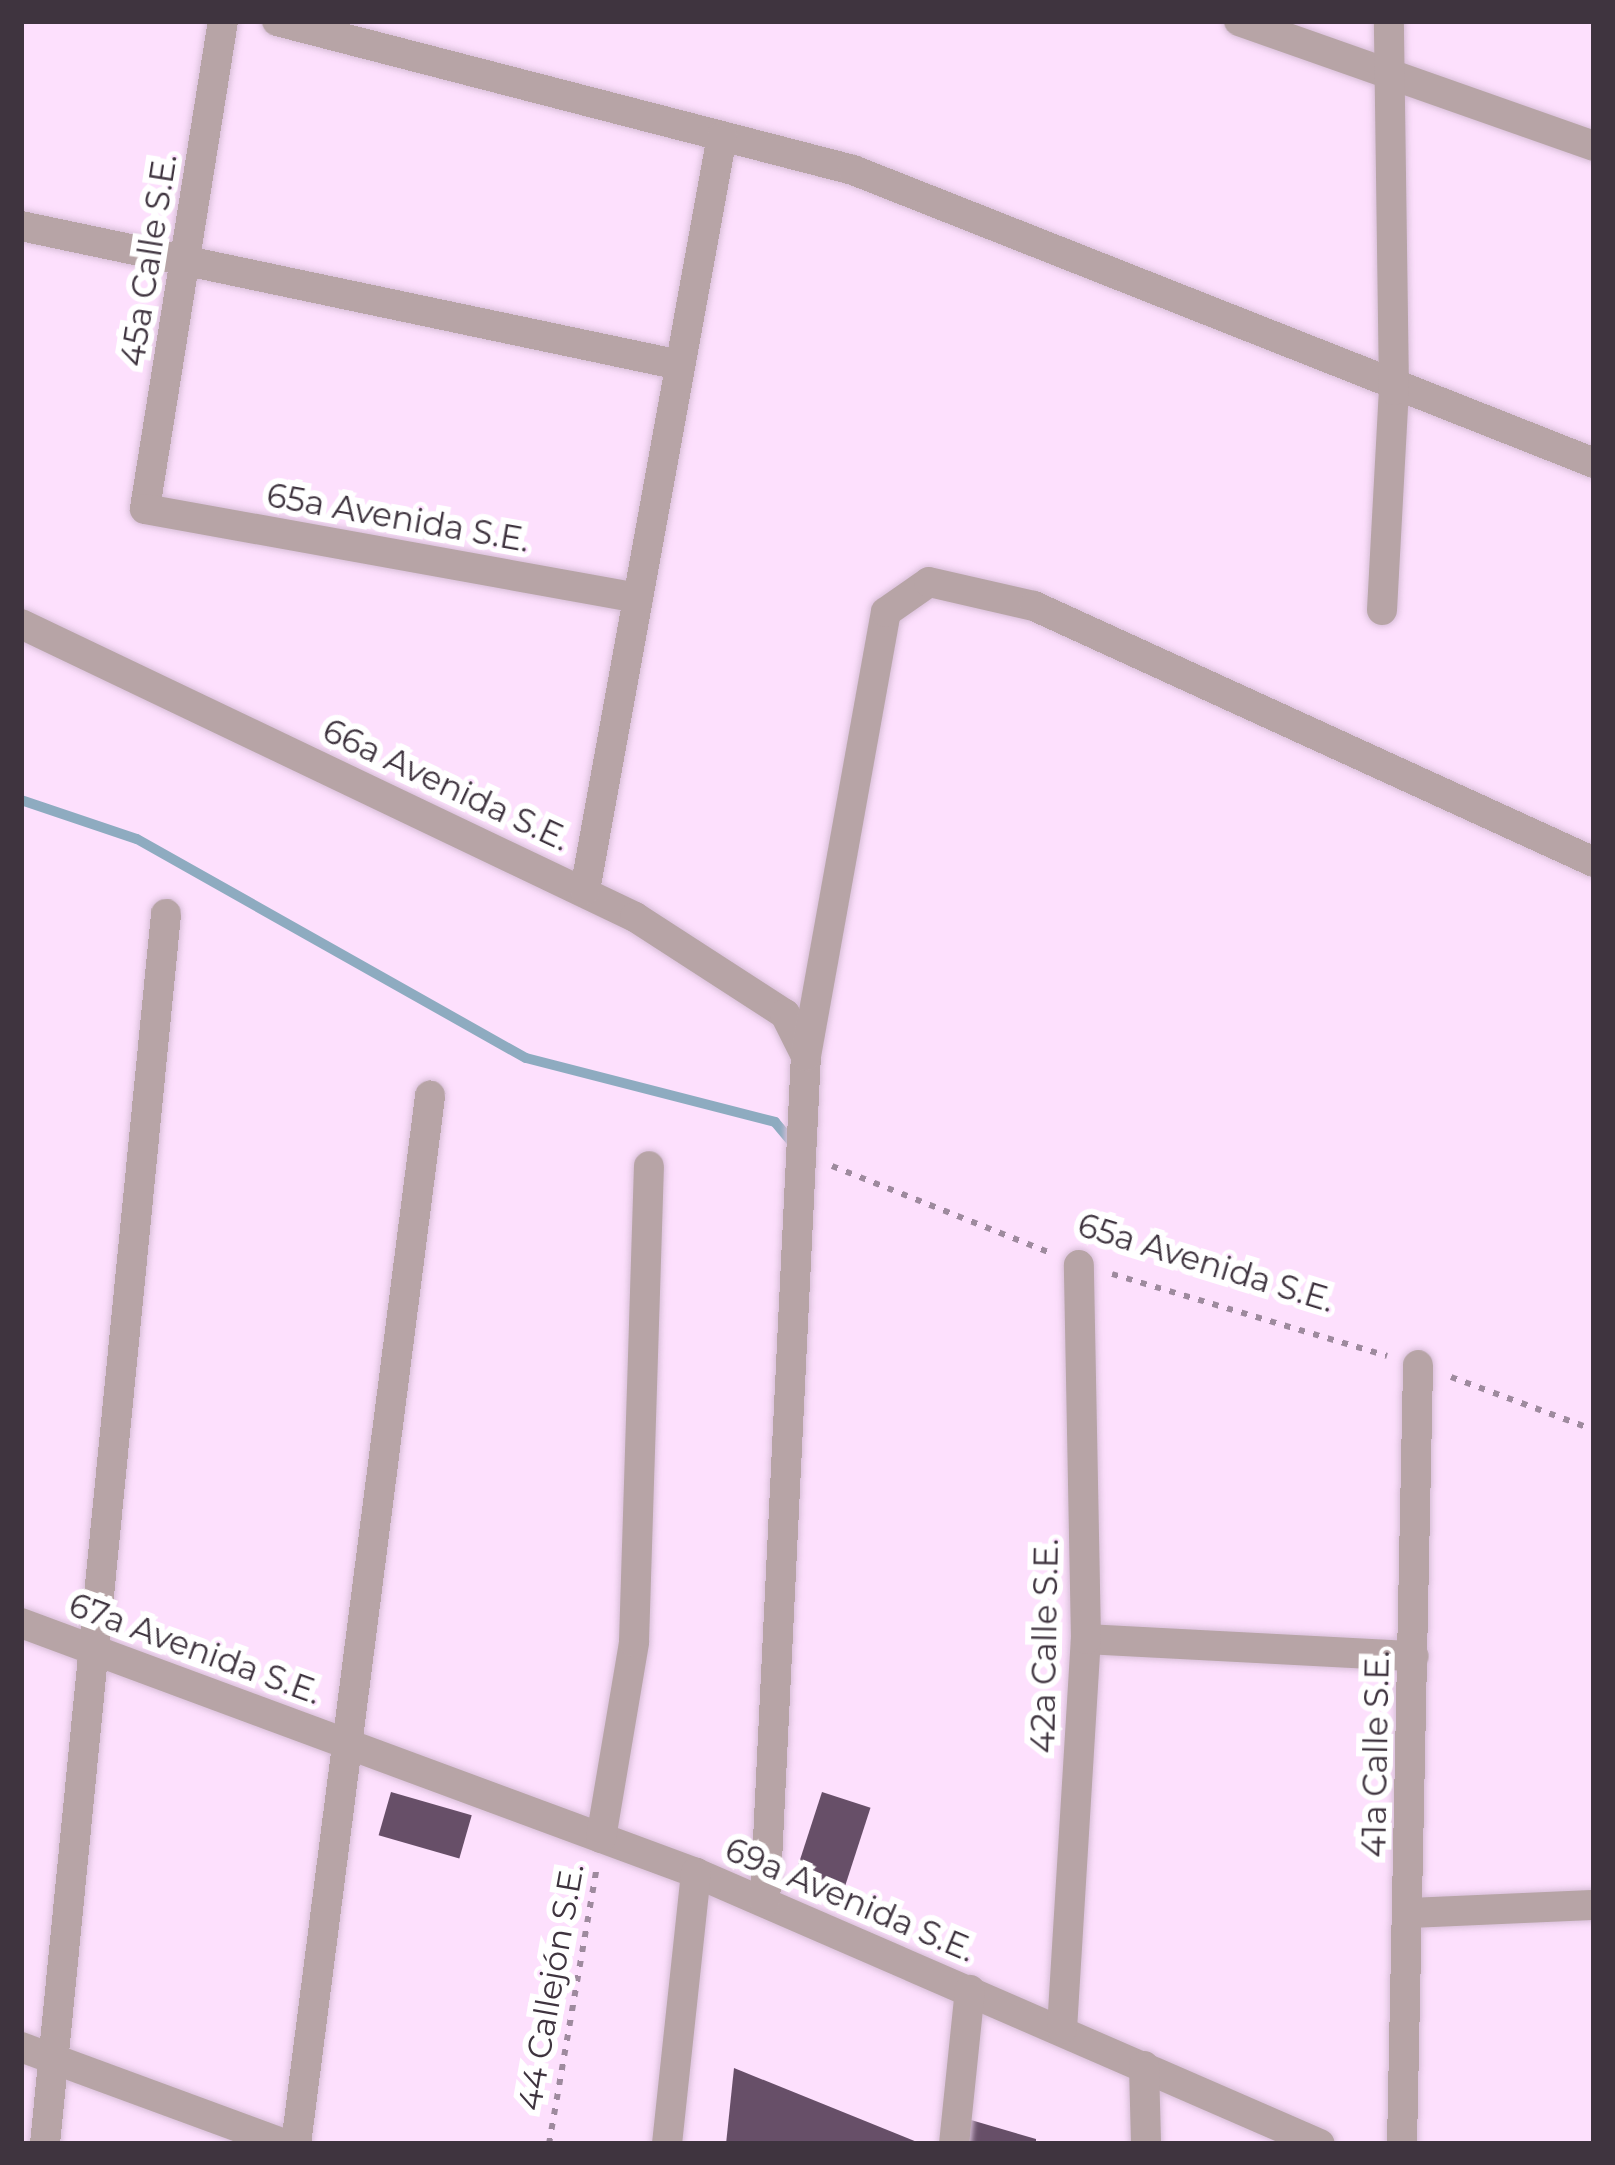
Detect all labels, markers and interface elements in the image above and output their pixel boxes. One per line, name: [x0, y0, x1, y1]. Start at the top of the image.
street label: 45a Calle S.E.: [113, 151, 185, 369]
street label: 65a Avenida S.E.: [264, 475, 532, 561]
street label: 66a Avenida S.E.: [316, 711, 576, 859]
street label: 65a Avenida S.E.: [1073, 1205, 1339, 1321]
street label: 42a Calle S.E.: [1023, 1538, 1067, 1754]
street label: 67a Avenida S.E.: [64, 1585, 326, 1713]
street label: 41a Calle S.E.: [1354, 1650, 1398, 1858]
street label: 69a Avenida S.E.: [719, 1830, 981, 1970]
street label: 44 Callejón S.E.: [510, 1860, 592, 2114]

